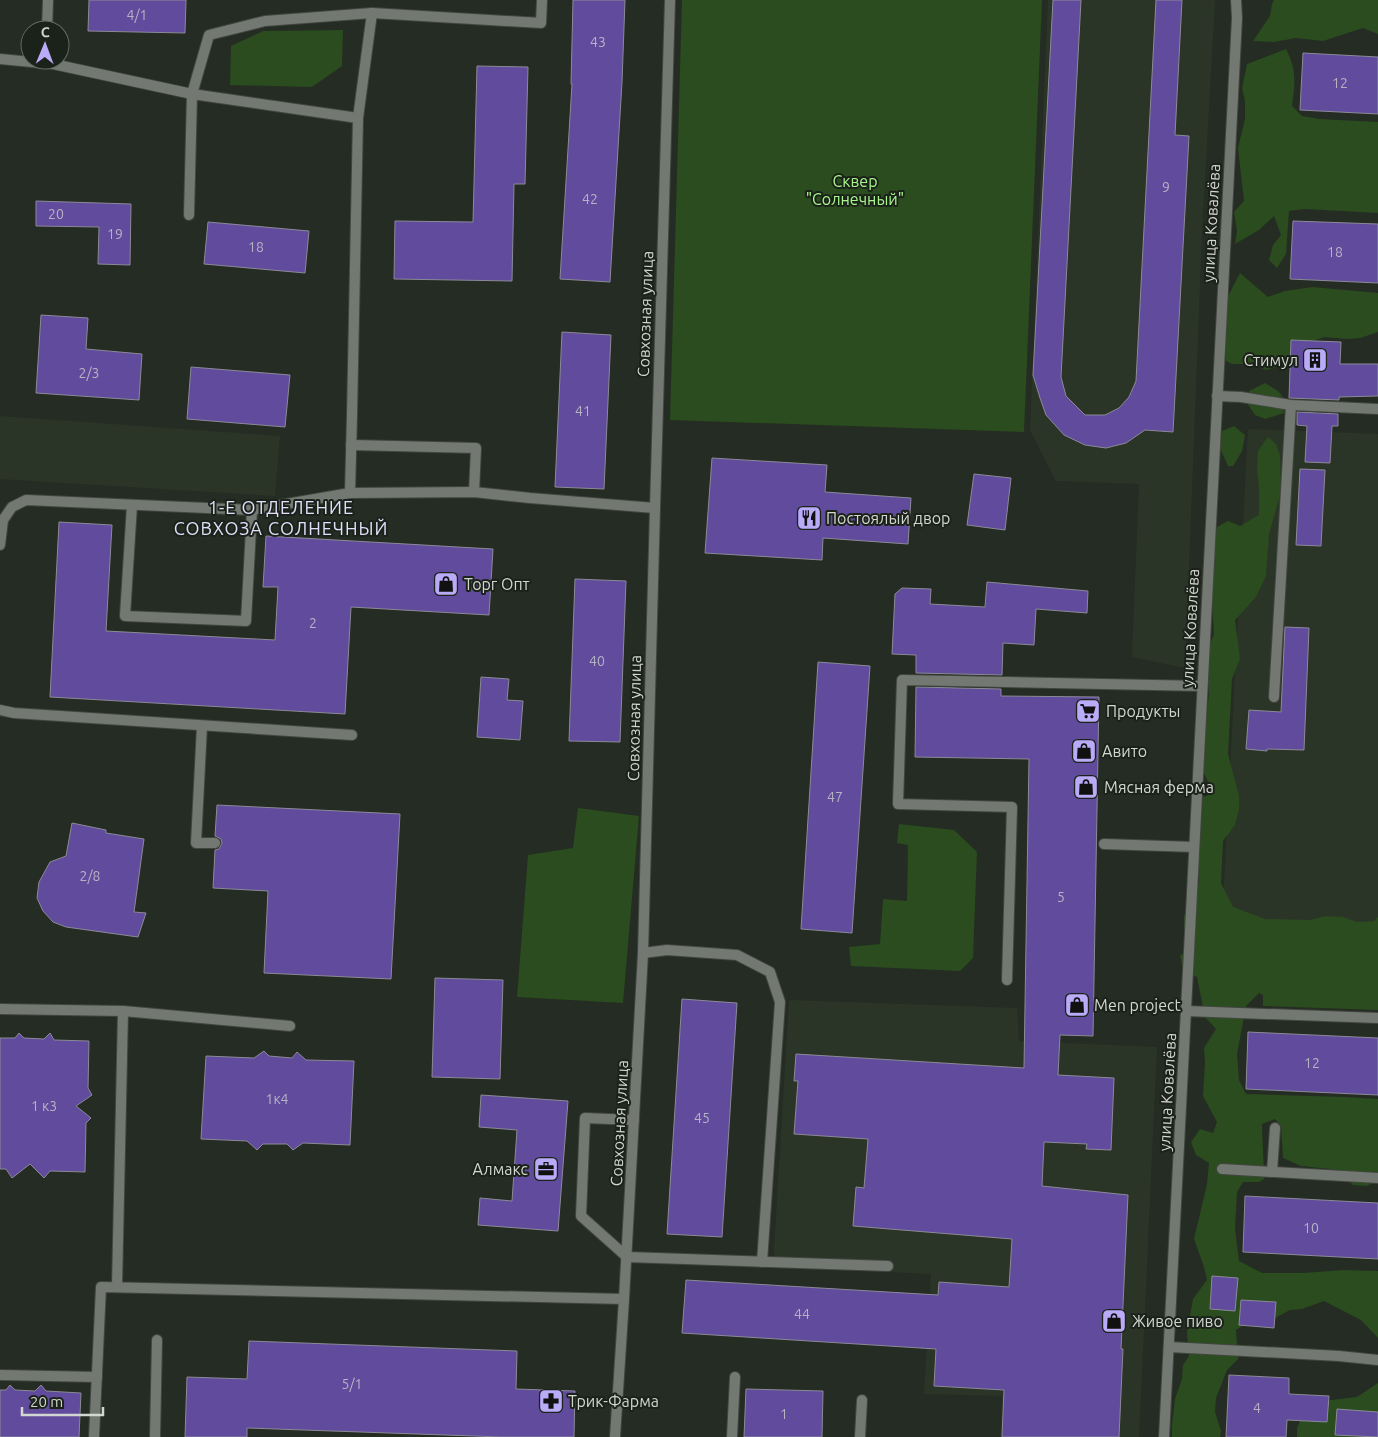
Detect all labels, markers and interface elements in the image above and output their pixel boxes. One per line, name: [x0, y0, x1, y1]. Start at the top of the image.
house number: 4/1: [127, 7, 147, 23]
north arrow: [20, 20, 70, 70]
text: С: [41, 24, 50, 40]
house number: 43: [590, 34, 606, 50]
house number: 12: [1332, 75, 1348, 91]
street label: улица Ковалёва: [1199, 163, 1223, 283]
park label: Сквер "Солнечный": [806, 172, 904, 208]
house number: 9: [1162, 179, 1170, 195]
house number: 42: [582, 191, 598, 207]
house number: 20: [48, 206, 64, 222]
house number: 19: [107, 226, 123, 242]
house number: 18: [248, 239, 264, 255]
house number: 18: [1327, 244, 1343, 260]
street label: Совхозная улица: [634, 251, 656, 377]
building icon: Стимул: [1302, 347, 1328, 373]
place label: Стимул: [1243, 351, 1298, 369]
house number: 2/3: [79, 365, 99, 381]
house number: 41: [575, 403, 591, 419]
district label: 1-Е ОТДЕЛЕНИЕ СОВХОЗА СОЛНЕЧНЫЙ: [174, 497, 388, 538]
restaurant icon: Постоялый двор: [796, 505, 822, 531]
place label: Постоялый двор: [826, 509, 950, 527]
street label: улица Ковалёва: [1178, 568, 1202, 688]
shop icon: Торг Опт: [433, 571, 459, 597]
place label: Торг Опт: [464, 575, 530, 593]
house number: 2: [309, 615, 317, 631]
house number: 40: [589, 653, 605, 669]
street label: Совхозная улица: [624, 655, 644, 781]
supermarket icon: Продукты: [1075, 698, 1101, 724]
place label: Продукты: [1106, 702, 1181, 720]
shop icon: Авито: [1071, 738, 1097, 764]
place label: Авито: [1102, 742, 1147, 760]
shop icon: Мясная ферма: [1073, 774, 1099, 800]
place label: Мясная ферма: [1104, 778, 1214, 796]
house number: 47: [827, 789, 843, 805]
house number: 2/8: [80, 868, 101, 884]
house number: 5: [1057, 889, 1065, 905]
shop icon: Men project: [1064, 992, 1090, 1018]
place label: Men project: [1094, 996, 1181, 1014]
street label: улица Ковалёва: [1155, 1032, 1179, 1152]
house number: 12: [1304, 1055, 1320, 1071]
street label: Совхозная улица: [607, 1059, 631, 1187]
house number: 1к4: [265, 1091, 289, 1107]
house number: 1 к3: [31, 1098, 57, 1114]
house number: 45: [694, 1110, 710, 1126]
office icon: Алмакс: [533, 1156, 559, 1182]
place label: Алмакс: [473, 1160, 529, 1178]
house number: 10: [1303, 1220, 1319, 1236]
house number: 44: [794, 1306, 810, 1322]
shop icon: Живое пиво: [1101, 1308, 1127, 1334]
place label: Живое пиво: [1132, 1312, 1223, 1330]
house number: 5/1: [342, 1376, 362, 1392]
scale bar: [22, 1384, 104, 1416]
pharmacy icon: Трик-Фарма: [538, 1388, 564, 1414]
place label: Трик-Фарма: [568, 1392, 659, 1410]
text: 20 m: [30, 1393, 63, 1410]
house number: 4: [1253, 1400, 1261, 1416]
house number: 1: [780, 1406, 788, 1422]

